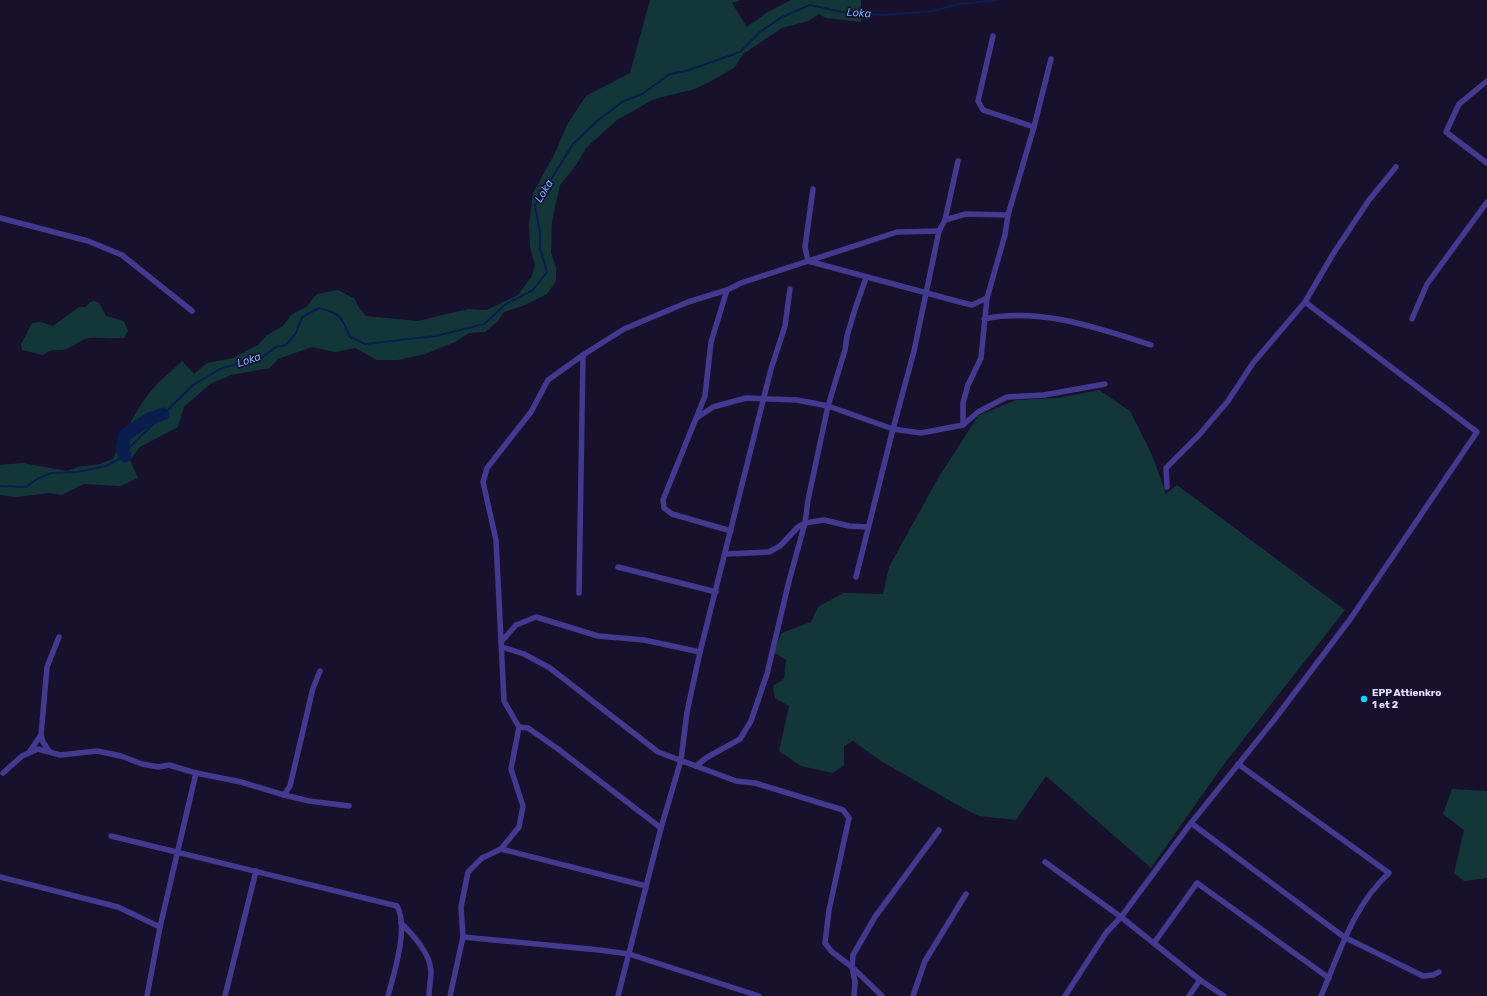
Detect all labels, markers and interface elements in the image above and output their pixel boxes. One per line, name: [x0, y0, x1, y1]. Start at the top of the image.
water label: Loka: [846, 6, 872, 20]
water label: Loka: [532, 177, 556, 205]
water label: Loka: [235, 350, 263, 370]
place label: EPP Attienkro 1 et 2: [1372, 687, 1441, 711]
marker: EPP Attienkro 1 et 2: [1359, 694, 1369, 704]

